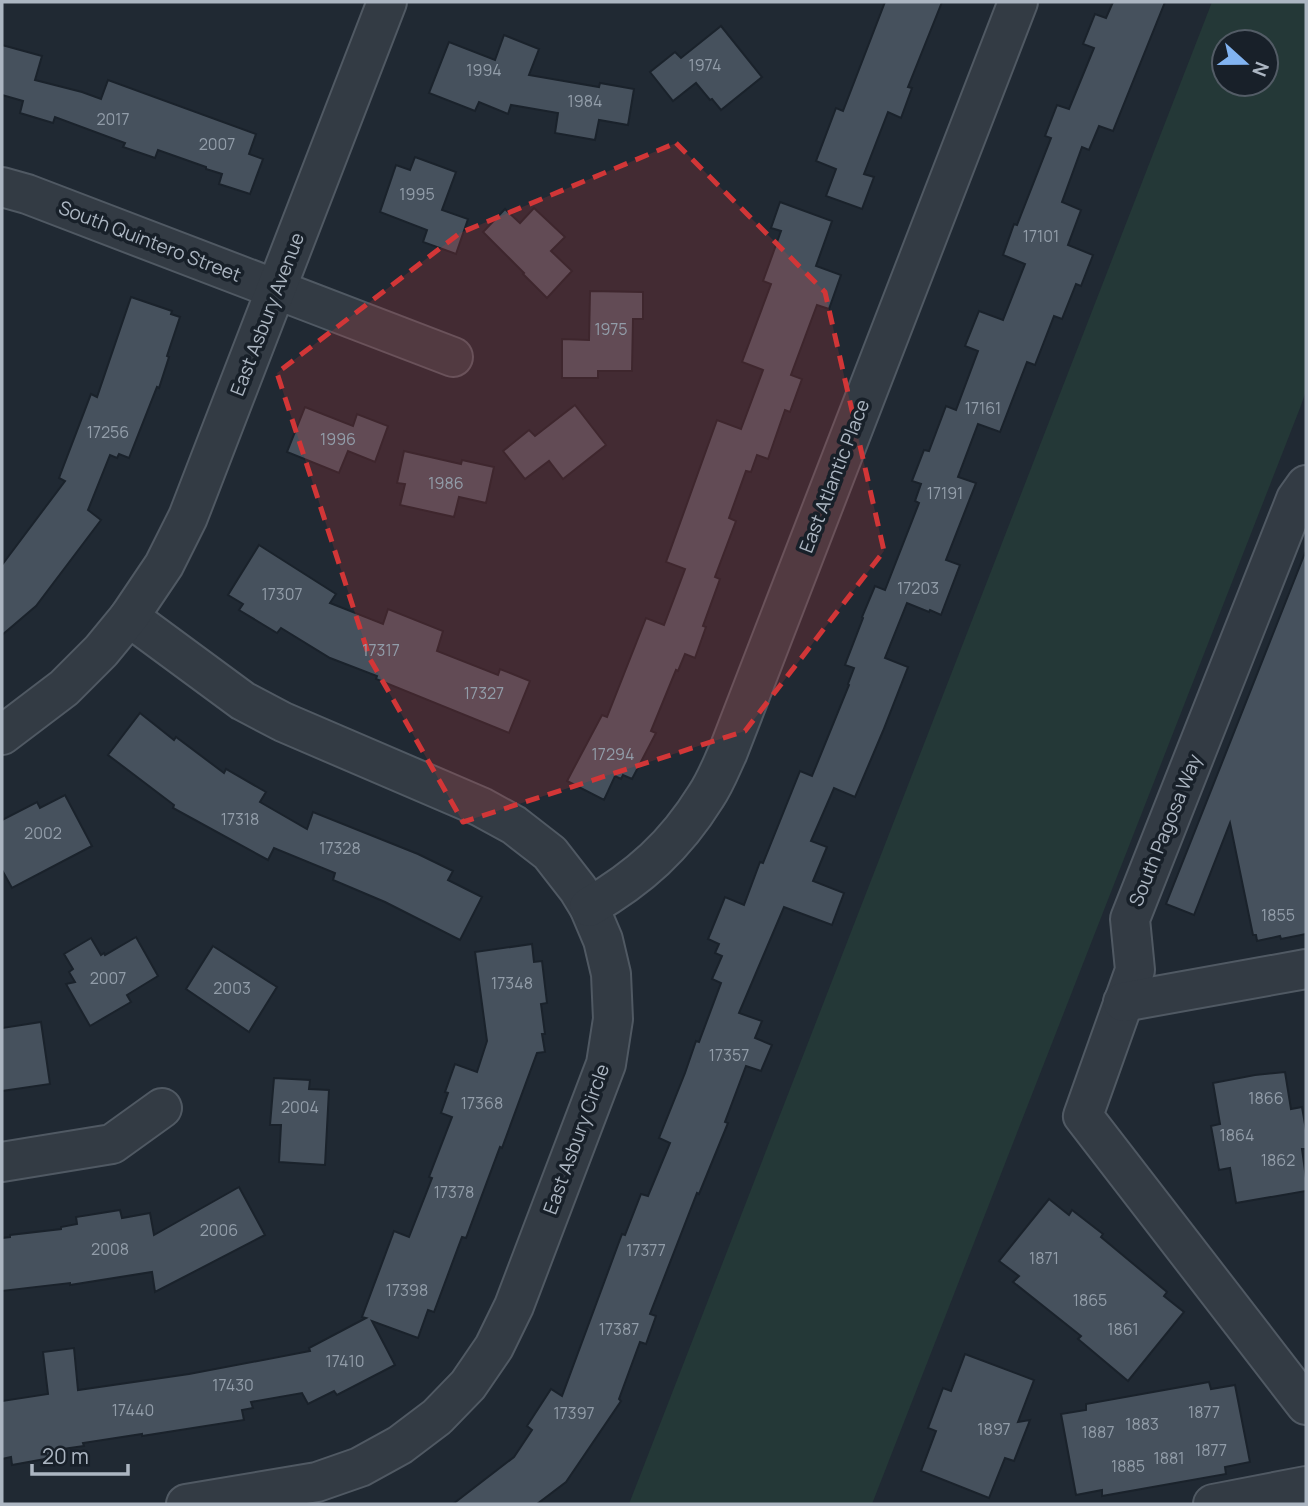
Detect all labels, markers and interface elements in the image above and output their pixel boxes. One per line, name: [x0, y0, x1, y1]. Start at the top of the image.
north arrow: [1210, 28, 1280, 98]
house number: 1974: [689, 54, 721, 76]
text: N: [1246, 58, 1275, 80]
house number: 1994: [466, 59, 502, 81]
house number: 1984: [568, 90, 602, 112]
house number: 2017: [96, 108, 130, 130]
house number: 2007: [199, 133, 235, 155]
house number: 1995: [399, 183, 435, 205]
street label: South Quintero Street: [55, 194, 245, 288]
house number: 17101: [1023, 225, 1059, 247]
street label: East Asbury Avenue: [224, 229, 310, 399]
house number: 1975: [594, 318, 628, 340]
street label: East Atlantic Place: [793, 395, 875, 557]
house number: 17161: [965, 397, 1001, 419]
house number: 17256: [87, 421, 129, 443]
house number: 1996: [320, 428, 356, 450]
house number: 1986: [428, 472, 464, 494]
house number: 17191: [927, 482, 963, 504]
house number: 17203: [897, 577, 939, 599]
house number: 17307: [262, 583, 302, 605]
house number: 17317: [362, 639, 400, 661]
house number: 17327: [464, 682, 504, 704]
house number: 17294: [592, 743, 634, 765]
street label: South Pagosa Way: [1123, 750, 1207, 910]
house number: 17318: [221, 808, 259, 830]
house number: 2002: [24, 822, 62, 844]
house number: 17328: [319, 837, 361, 859]
house number: 1855: [1261, 904, 1295, 926]
house number: 2007: [90, 967, 126, 989]
house number: 17348: [491, 972, 533, 994]
house number: 2003: [213, 977, 251, 999]
house number: 17357: [709, 1044, 749, 1066]
street label: East Asbury Circle: [537, 1060, 615, 1218]
house number: 1866: [1248, 1087, 1284, 1109]
house number: 17368: [461, 1092, 503, 1114]
house number: 2004: [281, 1096, 319, 1118]
house number: 1864: [1220, 1124, 1254, 1146]
house number: 1862: [1261, 1149, 1295, 1171]
house number: 17378: [434, 1181, 474, 1203]
house number: 2006: [200, 1219, 238, 1241]
house number: 2008: [91, 1238, 129, 1260]
house number: 17377: [626, 1239, 666, 1261]
house number: 1871: [1029, 1247, 1059, 1269]
house number: 17398: [386, 1279, 428, 1301]
house number: 1865: [1073, 1289, 1107, 1311]
house number: 17387: [599, 1318, 639, 1340]
house number: 1861: [1107, 1318, 1139, 1340]
house number: 17410: [325, 1350, 365, 1372]
house number: 17430: [212, 1374, 254, 1396]
house number: 17440: [112, 1399, 154, 1421]
house number: 1877: [1188, 1401, 1220, 1423]
house number: 17397: [554, 1402, 594, 1424]
house number: 1883: [1125, 1413, 1159, 1435]
house number: 1897: [977, 1418, 1011, 1440]
house number: 1887: [1082, 1421, 1114, 1443]
scale bar: [32, 1432, 128, 1476]
house number: 1877: [1195, 1439, 1227, 1461]
text: 20 m: [42, 1442, 89, 1470]
house number: 1881: [1153, 1447, 1185, 1469]
house number: 1885: [1111, 1455, 1145, 1477]

